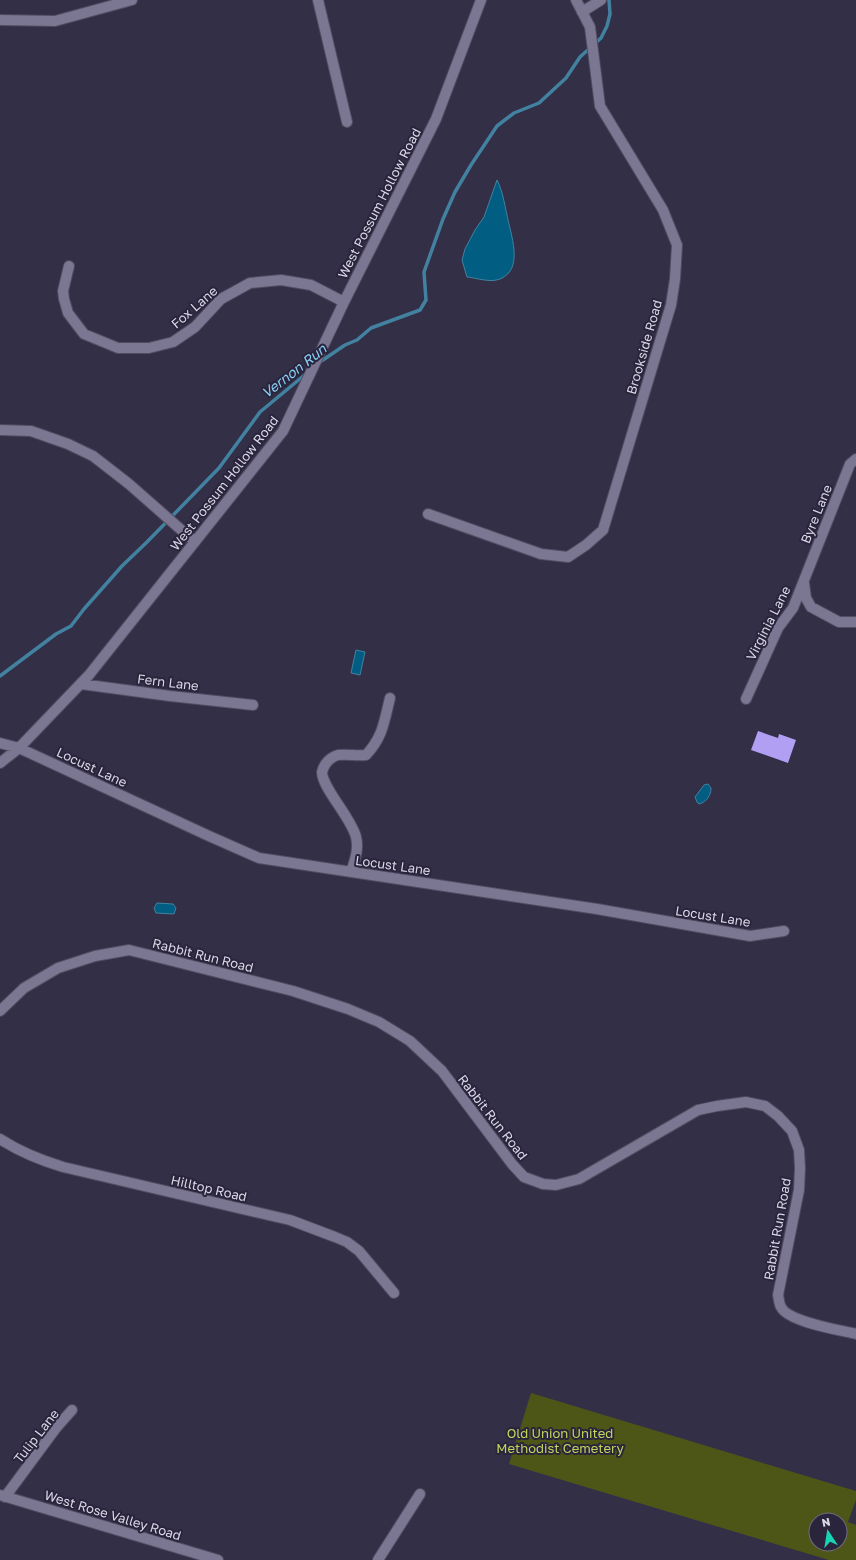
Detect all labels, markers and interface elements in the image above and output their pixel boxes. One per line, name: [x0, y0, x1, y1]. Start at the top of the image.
street label: West Possum Hollow Road: [334, 125, 424, 281]
street label: Fox Lane: [168, 283, 220, 331]
street label: Brookside Road: [623, 298, 665, 396]
water label: Vernon Run: [258, 339, 331, 401]
street label: West Possum Hollow Road: [166, 412, 282, 554]
street label: Byre Lane: [797, 482, 835, 546]
street label: Virginia Lane: [742, 583, 794, 663]
street label: Fern Lane: [136, 670, 200, 694]
street label: Locust Lane: [54, 744, 130, 790]
street label: Locust Lane: [354, 852, 432, 878]
street label: Locust Lane: [674, 902, 752, 930]
street label: Rabbit Run Road: [151, 935, 255, 975]
street label: Rabbit Run Road: [455, 1071, 531, 1163]
street label: Hilltop Road: [169, 1171, 249, 1205]
street label: Rabbit Run Road: [760, 1177, 794, 1281]
street label: Tulip Lane: [10, 1406, 62, 1466]
park label: Old Union United Methodist Cemetery: [496, 1425, 624, 1456]
street label: West Rose Valley Road: [43, 1487, 183, 1543]
north arrow: [808, 1512, 848, 1552]
text: N: [820, 1515, 831, 1529]

